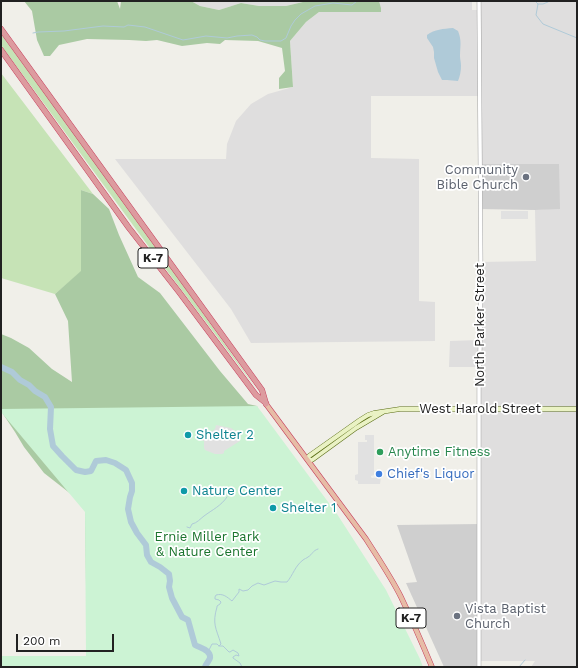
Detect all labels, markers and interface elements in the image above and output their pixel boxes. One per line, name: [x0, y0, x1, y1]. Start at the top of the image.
place label: Community Bible Church: [437, 162, 518, 193]
marker: Community Bible Church: [521, 172, 531, 182]
road number: K-7: [138, 248, 168, 268]
street label: North Parker Street: [472, 263, 488, 387]
street label: West Harold Street: [419, 401, 541, 417]
place label: Shelter 2: [196, 427, 254, 443]
marker: Shelter 2: [183, 430, 193, 440]
place label: Anytime Fitness: [388, 444, 490, 460]
marker: Anytime Fitness: [375, 447, 385, 457]
place label: Chief's Liquor: [387, 466, 475, 482]
marker: Chief's Liquor: [374, 469, 384, 479]
place label: Nature Center: [192, 483, 282, 499]
marker: Nature Center: [179, 486, 189, 496]
place label: Shelter 1: [281, 500, 336, 516]
marker: Shelter 1: [268, 503, 278, 513]
park label: Ernie Miller Park & Nature Center: [155, 529, 259, 560]
place label: Vista Baptist Church: [465, 601, 546, 632]
road number: K-7: [396, 608, 426, 628]
marker: Vista Baptist Church: [452, 611, 462, 621]
scale bar: [18, 626, 116, 652]
text: 200 m: [23, 634, 60, 648]

